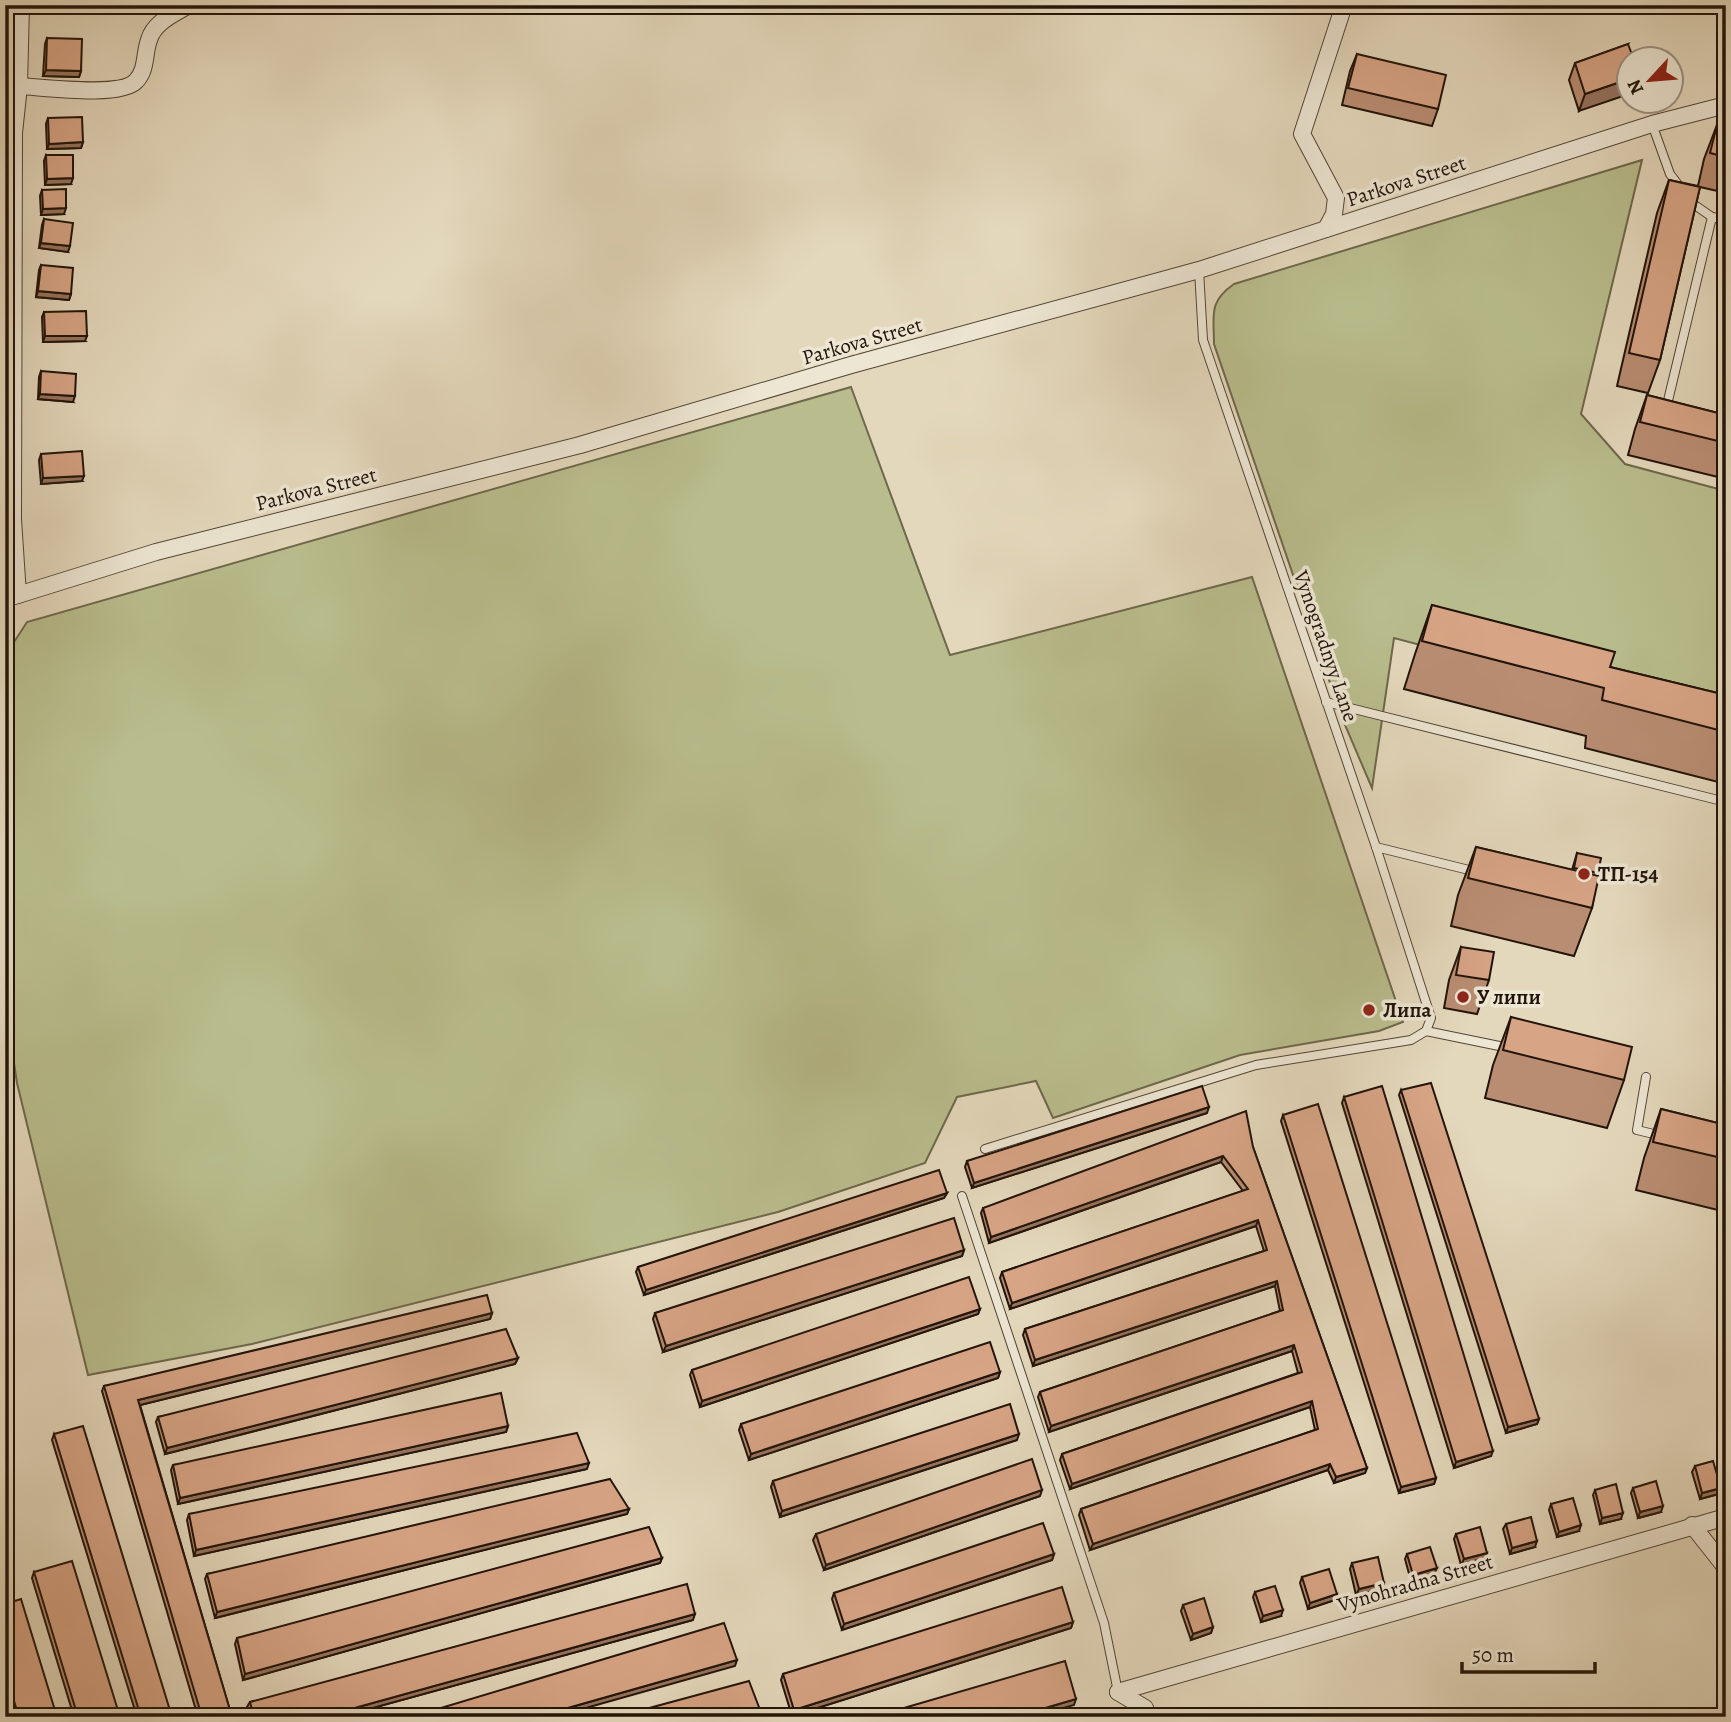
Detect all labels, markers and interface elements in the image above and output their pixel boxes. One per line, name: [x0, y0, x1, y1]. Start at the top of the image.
north arrow: [1616, 46, 1686, 116]
text: N: [1621, 75, 1650, 99]
street label: Parkova Street: [1343, 149, 1469, 213]
street label: Parkova Street: [799, 310, 925, 372]
street label: Parkova Street: [253, 460, 379, 518]
street label: Vynogradnyy Lane: [1287, 566, 1365, 725]
place label: ТП-154: [1598, 860, 1658, 888]
marker: ТП-154: [1576, 866, 1592, 882]
place label: У липи: [1477, 983, 1541, 1011]
marker: У липи: [1455, 989, 1471, 1005]
place label: Липа: [1383, 996, 1432, 1024]
marker: Липа: [1361, 1002, 1377, 1018]
street label: Vynohradna Street: [1333, 1547, 1496, 1619]
scale bar: [1462, 1631, 1594, 1675]
text: 50 m: [1472, 1641, 1514, 1669]

